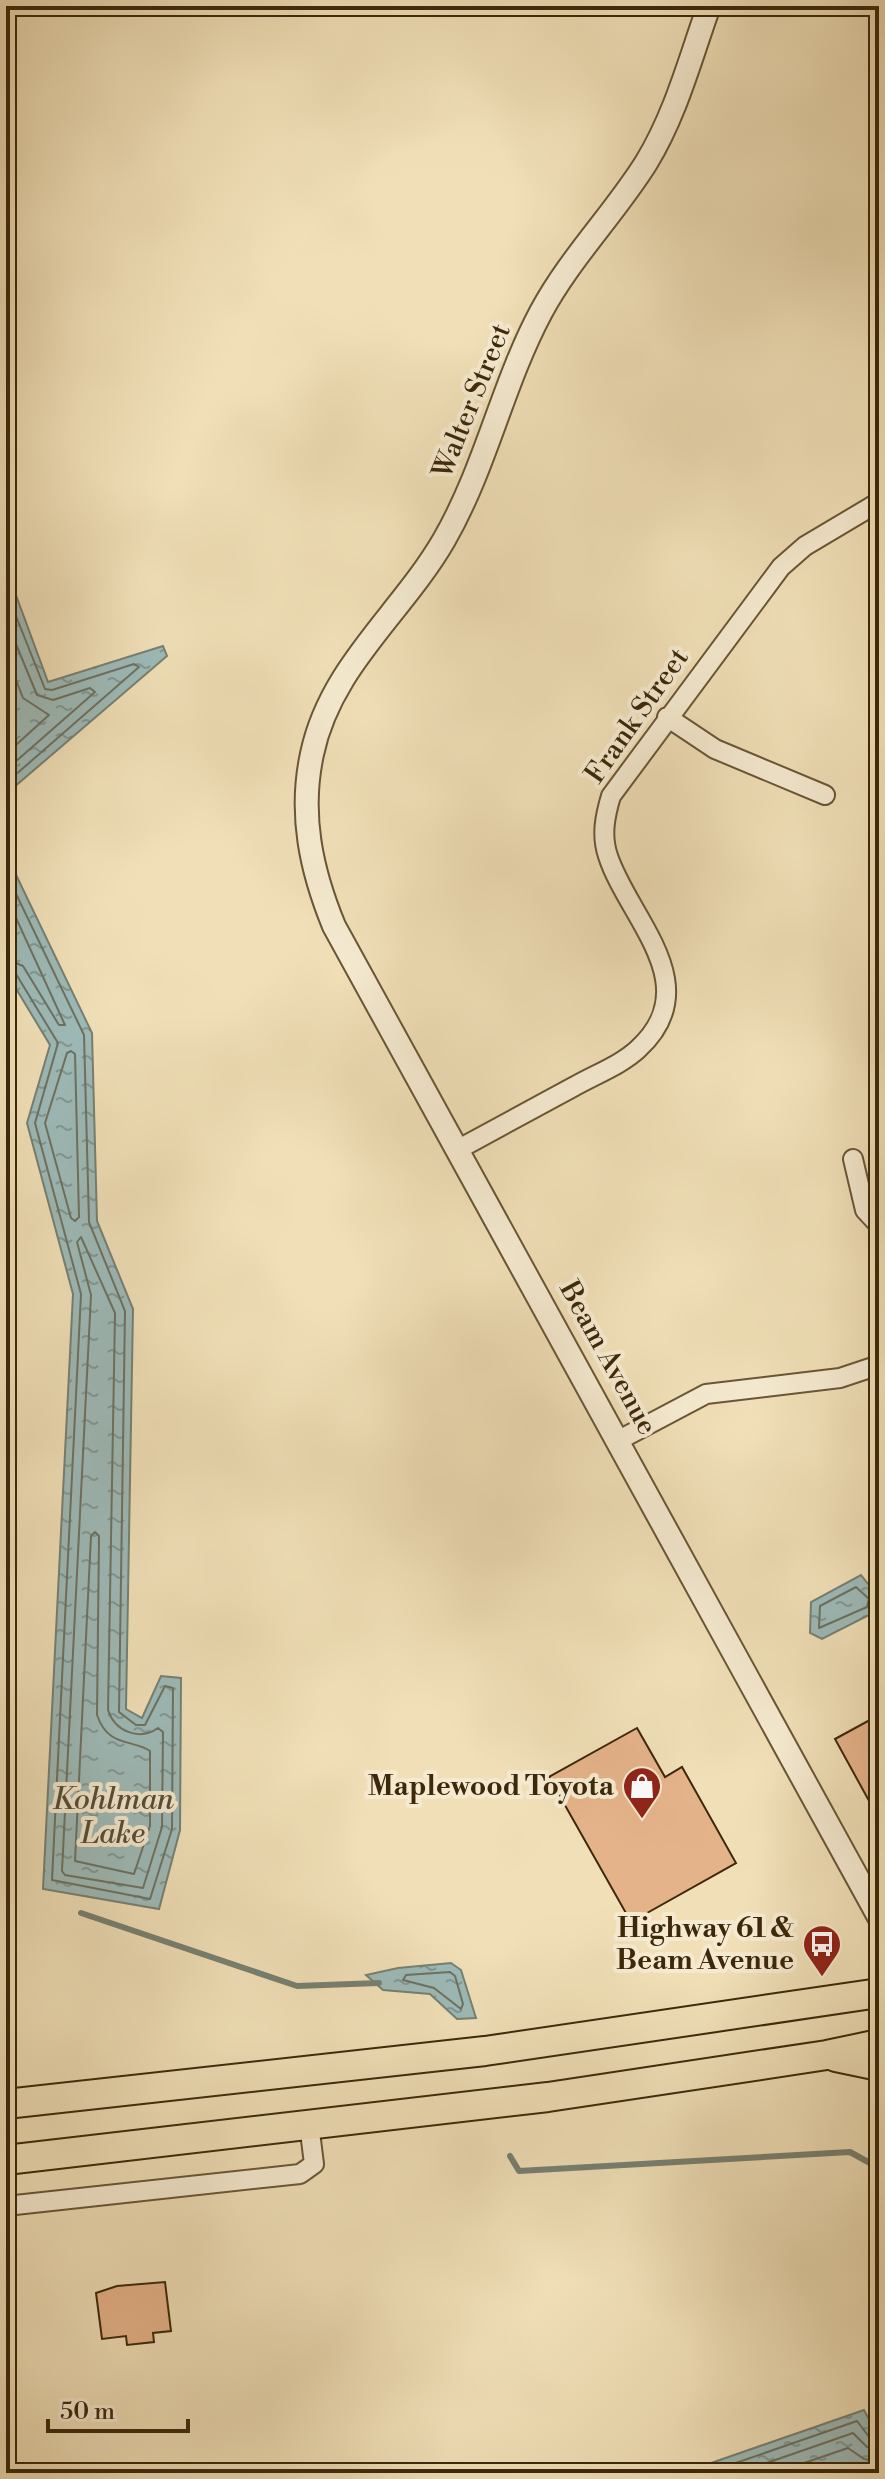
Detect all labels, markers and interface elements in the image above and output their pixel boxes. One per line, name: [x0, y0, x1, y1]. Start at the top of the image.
street label: Walter Street: [425, 318, 519, 484]
street label: Frank Street: [578, 641, 697, 790]
street label: Beam Avenue: [551, 1274, 665, 1441]
shop icon: Maplewood Toyota: [621, 1765, 663, 1820]
place label: Maplewood Toyota: [368, 1769, 615, 1804]
water label: Kohlman Lake: [52, 1781, 174, 1853]
place label: Highway 61 & Beam Avenue: [616, 1911, 795, 1978]
bus stop icon: Highway 61 & Beam Avenue: [801, 1923, 843, 1978]
scale bar: [48, 2383, 188, 2433]
text: 50 m: [60, 2397, 115, 2427]

